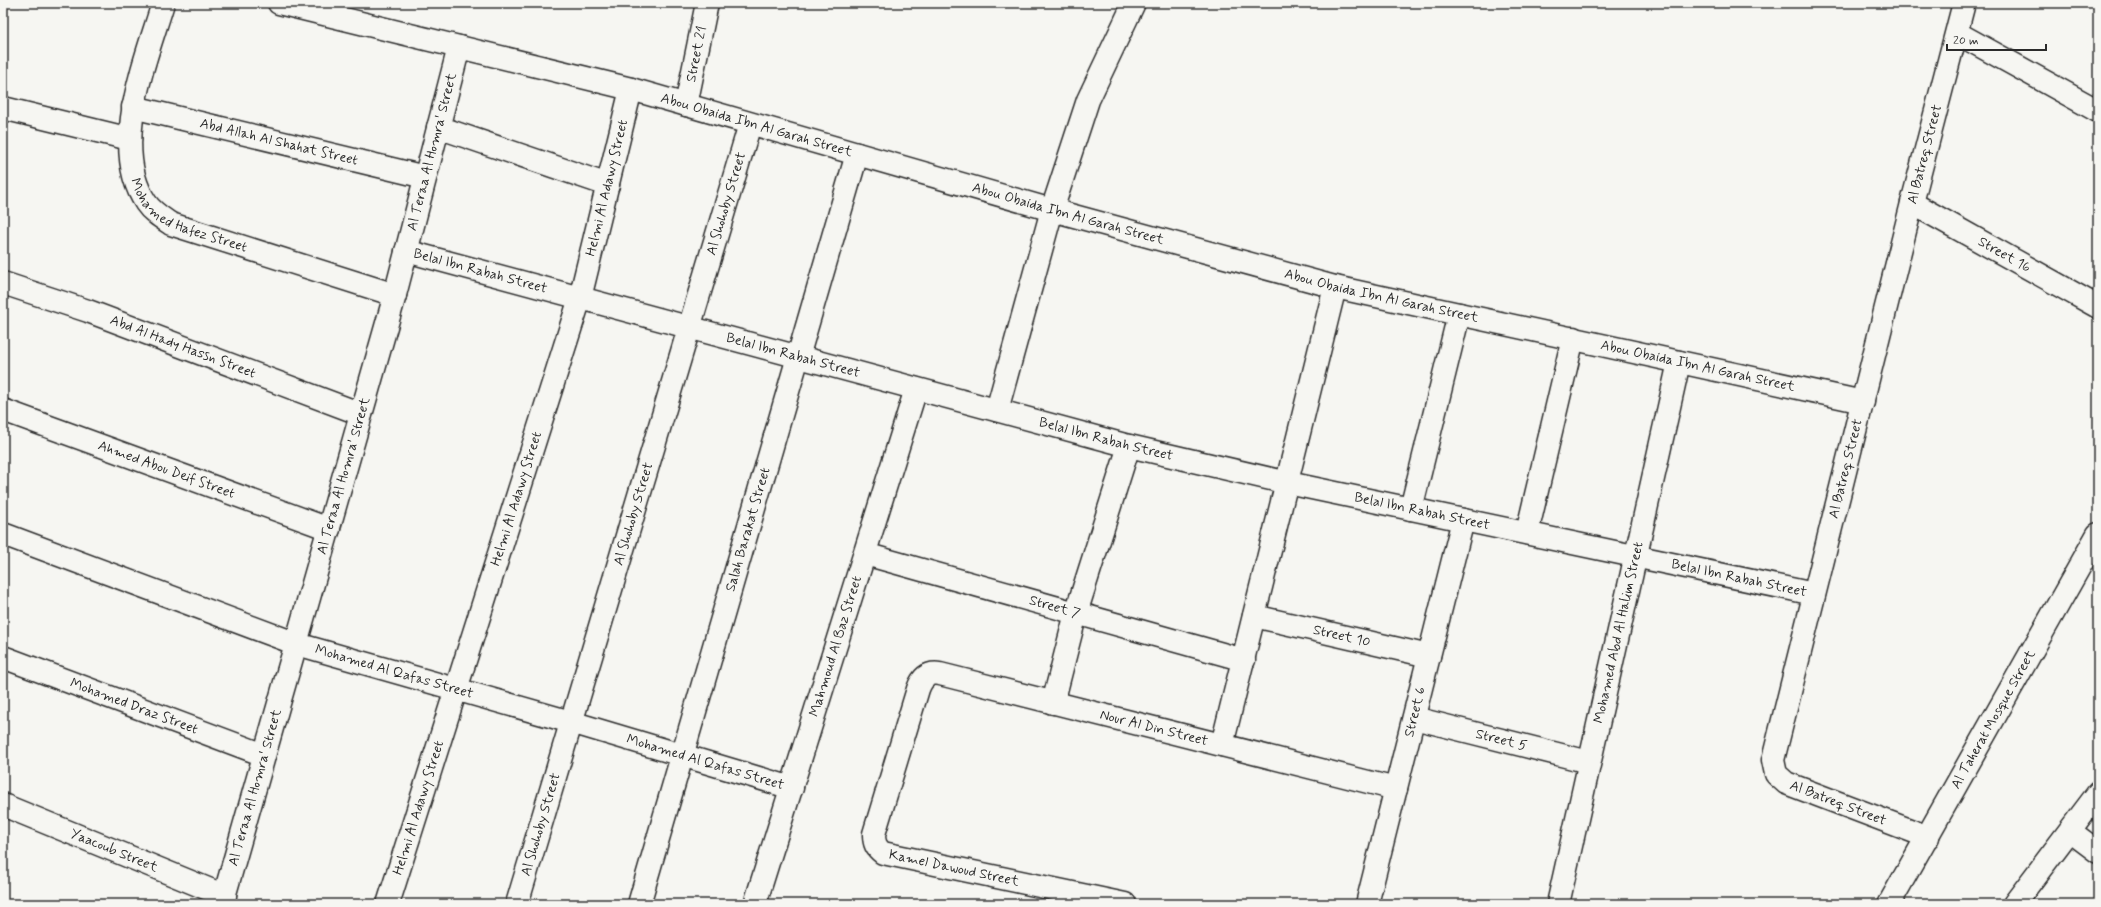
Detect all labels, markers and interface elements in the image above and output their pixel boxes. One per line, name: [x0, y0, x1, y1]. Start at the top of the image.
street label: Street 21: [682, 24, 711, 84]
scale bar: [1947, 26, 2046, 52]
text: 20 m: [1953, 33, 1979, 49]
street label: Al Teraa Al Homra' Street: [403, 70, 461, 233]
street label: Abou Obaida Ibn Al Garah Street: [659, 89, 855, 161]
street label: Al Batreq Street: [1903, 102, 1946, 206]
street label: Abd Allah Al Shahat Street: [198, 114, 360, 170]
street label: Helmi Al Adawy Street: [582, 118, 632, 258]
street label: Al Shohoby Street: [702, 149, 750, 257]
street label: Mohamed Hafez Street: [126, 176, 249, 257]
street label: Abou Obaida Ibn Al Garah Street: [970, 179, 1167, 249]
street label: Street 16: [1975, 233, 2034, 277]
street label: Belal Ibn Rabah Street: [411, 244, 550, 298]
street label: Abou Obaida Ibn Al Garah Street: [1283, 265, 1481, 327]
street label: Abd Al Hady Hassn Street: [108, 311, 258, 382]
street label: Belal Ibn Rabah Street: [724, 329, 862, 382]
street label: Abou Obaida Ibn Al Garah Street: [1599, 336, 1797, 396]
street label: Al Teraa Al Homra' Street: [313, 395, 375, 556]
street label: Belal Ibn Rabah Street: [1037, 413, 1175, 465]
street label: Al Batreq Street: [1825, 417, 1867, 520]
street label: Helmi Al Adawy Street: [487, 429, 546, 568]
street label: Ahmed Abou Deif Street: [96, 436, 237, 503]
street label: Al Shohoby Street: [610, 460, 658, 568]
street label: Salah Barakat Street: [721, 465, 774, 594]
street label: Belal Ibn Rabah Street: [1353, 488, 1492, 534]
street label: Mohamed Abd Al Halim Street: [1590, 540, 1648, 725]
street label: Belal Ibn Rabah Street: [1670, 555, 1809, 601]
street label: Mahmoud Al Baz Street: [805, 574, 866, 719]
street label: Street 7: [1027, 591, 1083, 623]
street label: Street 10: [1311, 621, 1372, 651]
street label: Mohamed Al Qafas Street: [313, 641, 476, 703]
street label: Al Taherat Mosque Street: [1947, 646, 2040, 792]
street label: Mohamed Draz Street: [68, 674, 201, 738]
street label: Street 6: [1400, 685, 1430, 739]
street label: Al Teraa Al Homra' Street: [224, 706, 286, 868]
street label: Nour Al Din Street: [1098, 706, 1210, 750]
street label: Street 5: [1474, 725, 1529, 755]
street label: Mohamed Al Qafas Street: [624, 730, 787, 794]
street label: Helmi Al Adawy Street: [389, 738, 448, 877]
street label: Al Shohoby Street: [517, 770, 565, 878]
street label: Al Batreq Street: [1787, 776, 1889, 830]
street label: Yaacoub Street: [68, 825, 161, 877]
street label: Kamel Dawoud Street: [887, 845, 1021, 891]

